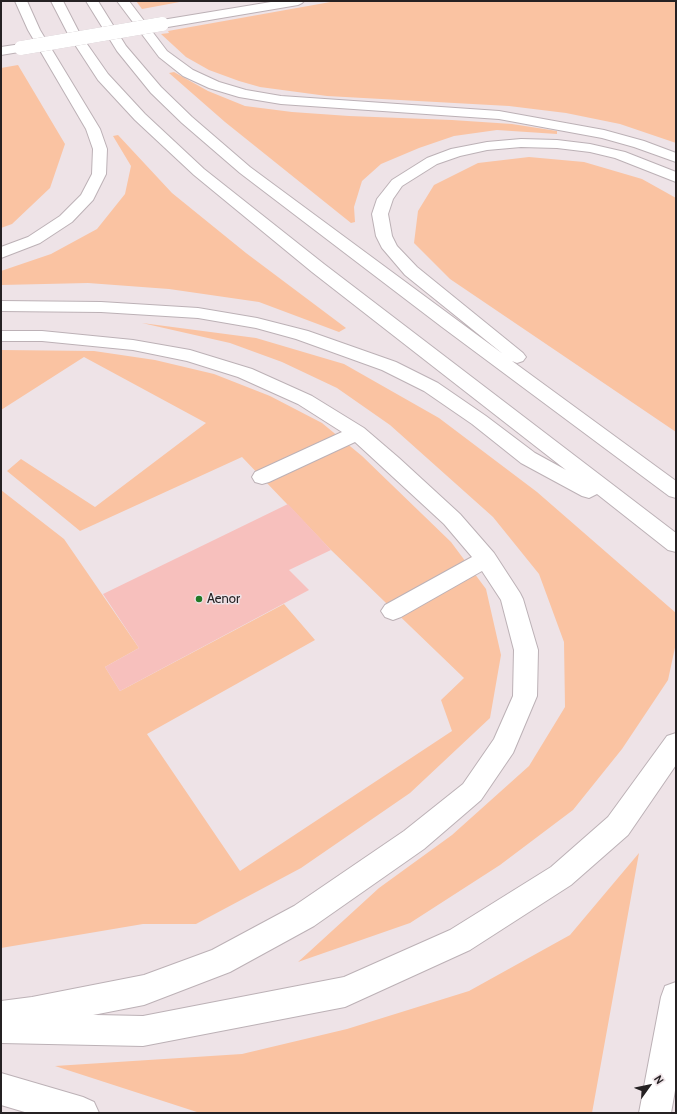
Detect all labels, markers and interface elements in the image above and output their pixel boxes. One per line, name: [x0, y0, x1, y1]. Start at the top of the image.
place label: Aenor: [207, 591, 240, 607]
marker: Aenor: [194, 594, 204, 604]
north arrow: [629, 1066, 669, 1106]
text: N: [651, 1072, 667, 1087]

